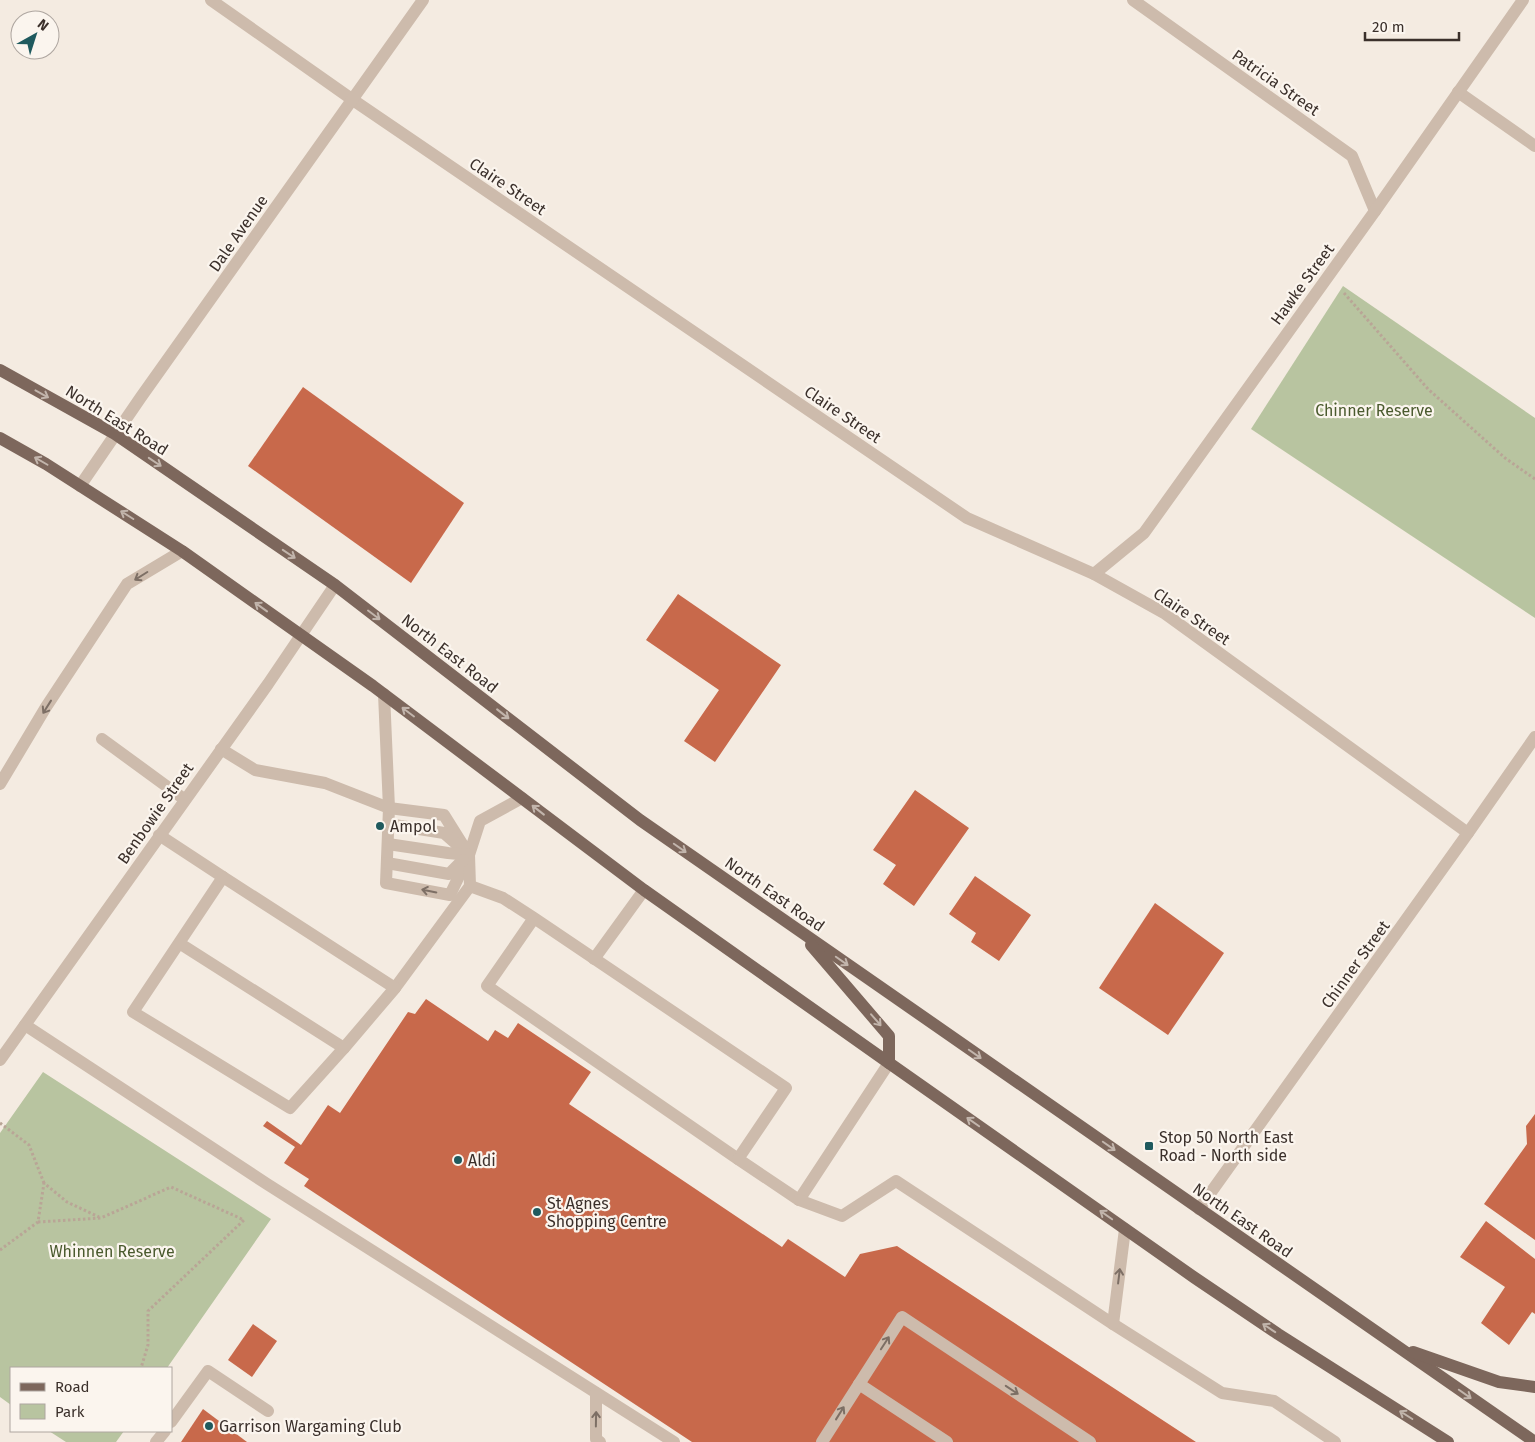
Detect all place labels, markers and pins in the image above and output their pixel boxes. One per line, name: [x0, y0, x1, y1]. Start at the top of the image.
place label: Ampol: [390, 817, 437, 836]
marker: Ampol: [374, 820, 386, 832]
place label: Stop 50 North East Road - North side: [1159, 1128, 1294, 1165]
marker: Stop 50 North East Road - North side: [1143, 1140, 1155, 1152]
place label: Aldi: [468, 1151, 496, 1170]
marker: Aldi: [452, 1154, 464, 1166]
place label: St Agnes Shopping Centre: [547, 1194, 667, 1231]
marker: St Agnes Shopping Centre: [531, 1206, 543, 1218]
place label: Garrison Wargaming Club: [219, 1417, 402, 1436]
marker: Garrison Wargaming Club: [203, 1420, 215, 1432]

